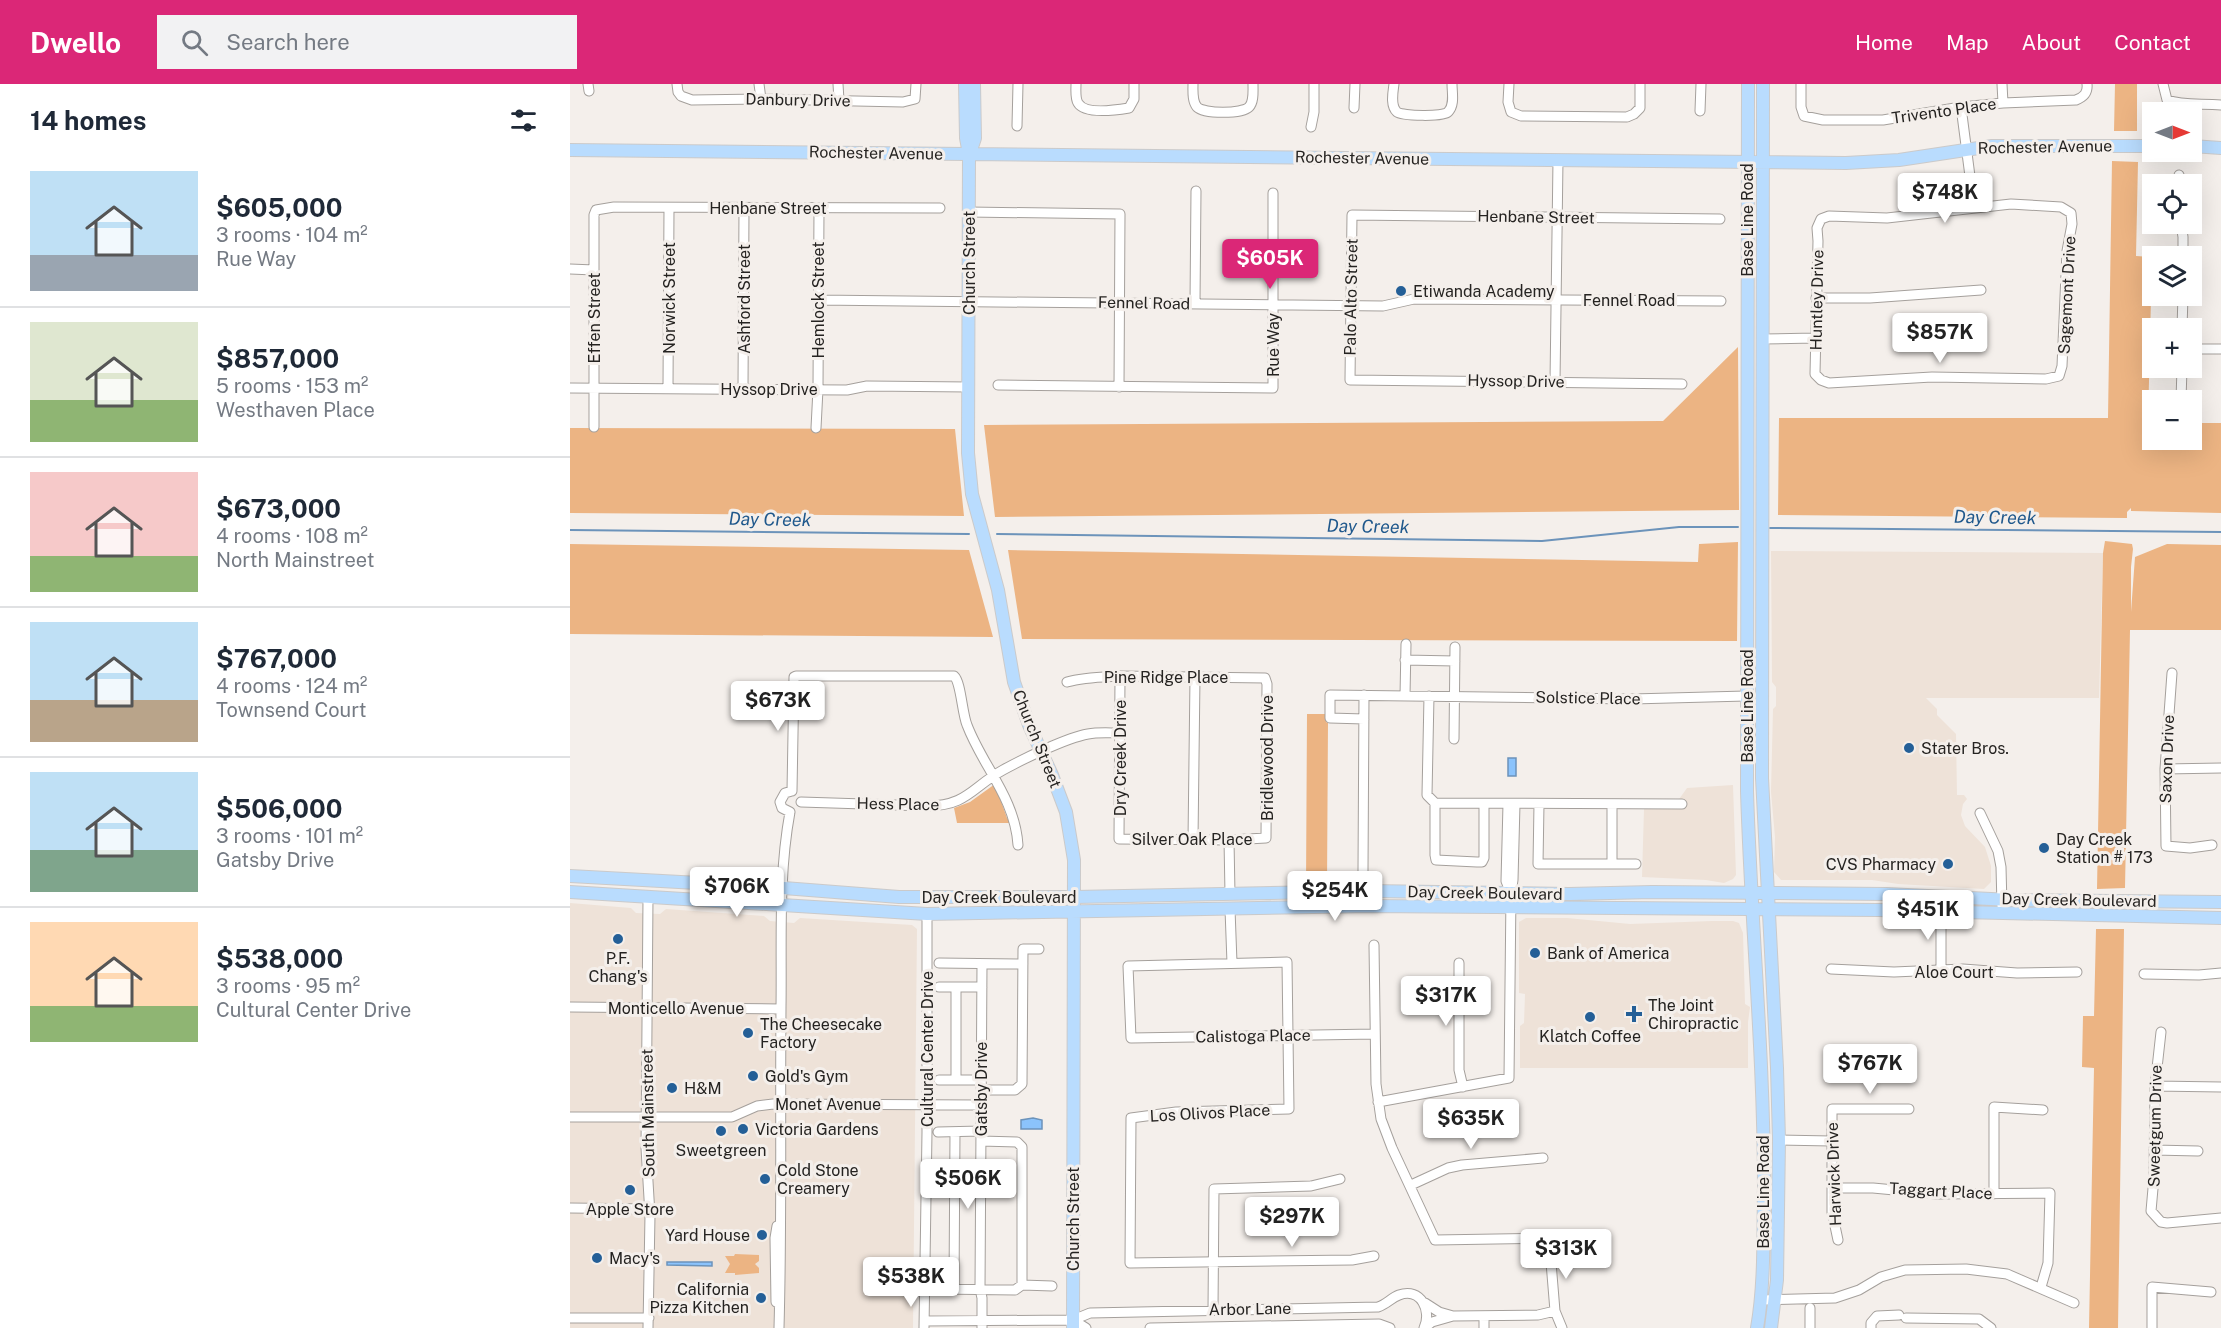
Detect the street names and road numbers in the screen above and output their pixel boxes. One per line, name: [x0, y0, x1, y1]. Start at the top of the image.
street label: Danbury Drive: [745, 90, 851, 110]
street label: Trivento Place: [1890, 94, 1998, 128]
street label: Rochester Avenue: [1978, 136, 2112, 158]
street label: Rochester Avenue: [809, 142, 943, 164]
street label: Rochester Avenue: [1295, 147, 1429, 169]
street label: Base Line Road: [1738, 163, 1757, 277]
street label: Henbane Street: [709, 199, 827, 218]
street label: Henbane Street: [1477, 206, 1595, 228]
street label: Church Street: [960, 211, 979, 315]
street label: Sagemont Drive: [2054, 235, 2080, 355]
street label: Palo Alto Street: [1340, 238, 1362, 356]
street label: Norwick Street: [660, 242, 679, 354]
street label: Hemlock Street: [809, 242, 828, 358]
street label: Ashford Street: [735, 244, 754, 354]
street label: Huntley Drive: [1807, 249, 1827, 351]
street label: Effen Street: [585, 273, 604, 363]
street label: Fennel Road: [1583, 291, 1675, 310]
street label: Fennel Road: [1098, 293, 1190, 313]
street label: Rue Way: [1264, 312, 1283, 377]
street label: Hyssop Drive: [1467, 371, 1565, 391]
street label: Hyssop Drive: [720, 380, 818, 399]
street label: Base Line Road: [1738, 649, 1757, 763]
street label: Pine Ridge Place: [1104, 668, 1228, 687]
street label: Church Street: [1009, 687, 1065, 791]
street label: Solstice Place: [1535, 688, 1641, 708]
street label: Bridlewood Drive: [1258, 695, 1277, 821]
street label: Dry Creek Drive: [1111, 700, 1130, 816]
street label: Saxon Drive: [2156, 714, 2178, 804]
street label: Hess Place: [857, 794, 939, 814]
street label: Silver Oak Place: [1131, 830, 1253, 849]
street label: Day Creek Boulevard: [1407, 882, 1563, 904]
street label: Day Creek Boulevard: [921, 888, 1077, 907]
street label: Day Creek Boulevard: [2001, 889, 2157, 911]
street label: Aloe Court: [1914, 963, 1994, 982]
street label: Cultural Center Drive: [918, 971, 937, 1127]
street label: Monticello Avenue: [608, 999, 744, 1018]
street label: Calistoga Place: [1195, 1025, 1311, 1047]
street label: Gatsby Drive: [972, 1042, 991, 1136]
street label: South Mainstreet: [637, 1048, 659, 1178]
street label: Sweetgum Drive: [2144, 1065, 2166, 1187]
street label: Monet Avenue: [775, 1095, 881, 1114]
street label: Los Olivos Place: [1149, 1100, 1271, 1126]
street label: Harwick Drive: [1823, 1122, 1845, 1226]
street label: Base Line Road: [1754, 1135, 1773, 1249]
street label: Church Street: [1064, 1167, 1083, 1271]
street label: Taggart Place: [1889, 1179, 1993, 1203]
street label: Arbor Lane: [1209, 1299, 1291, 1319]

